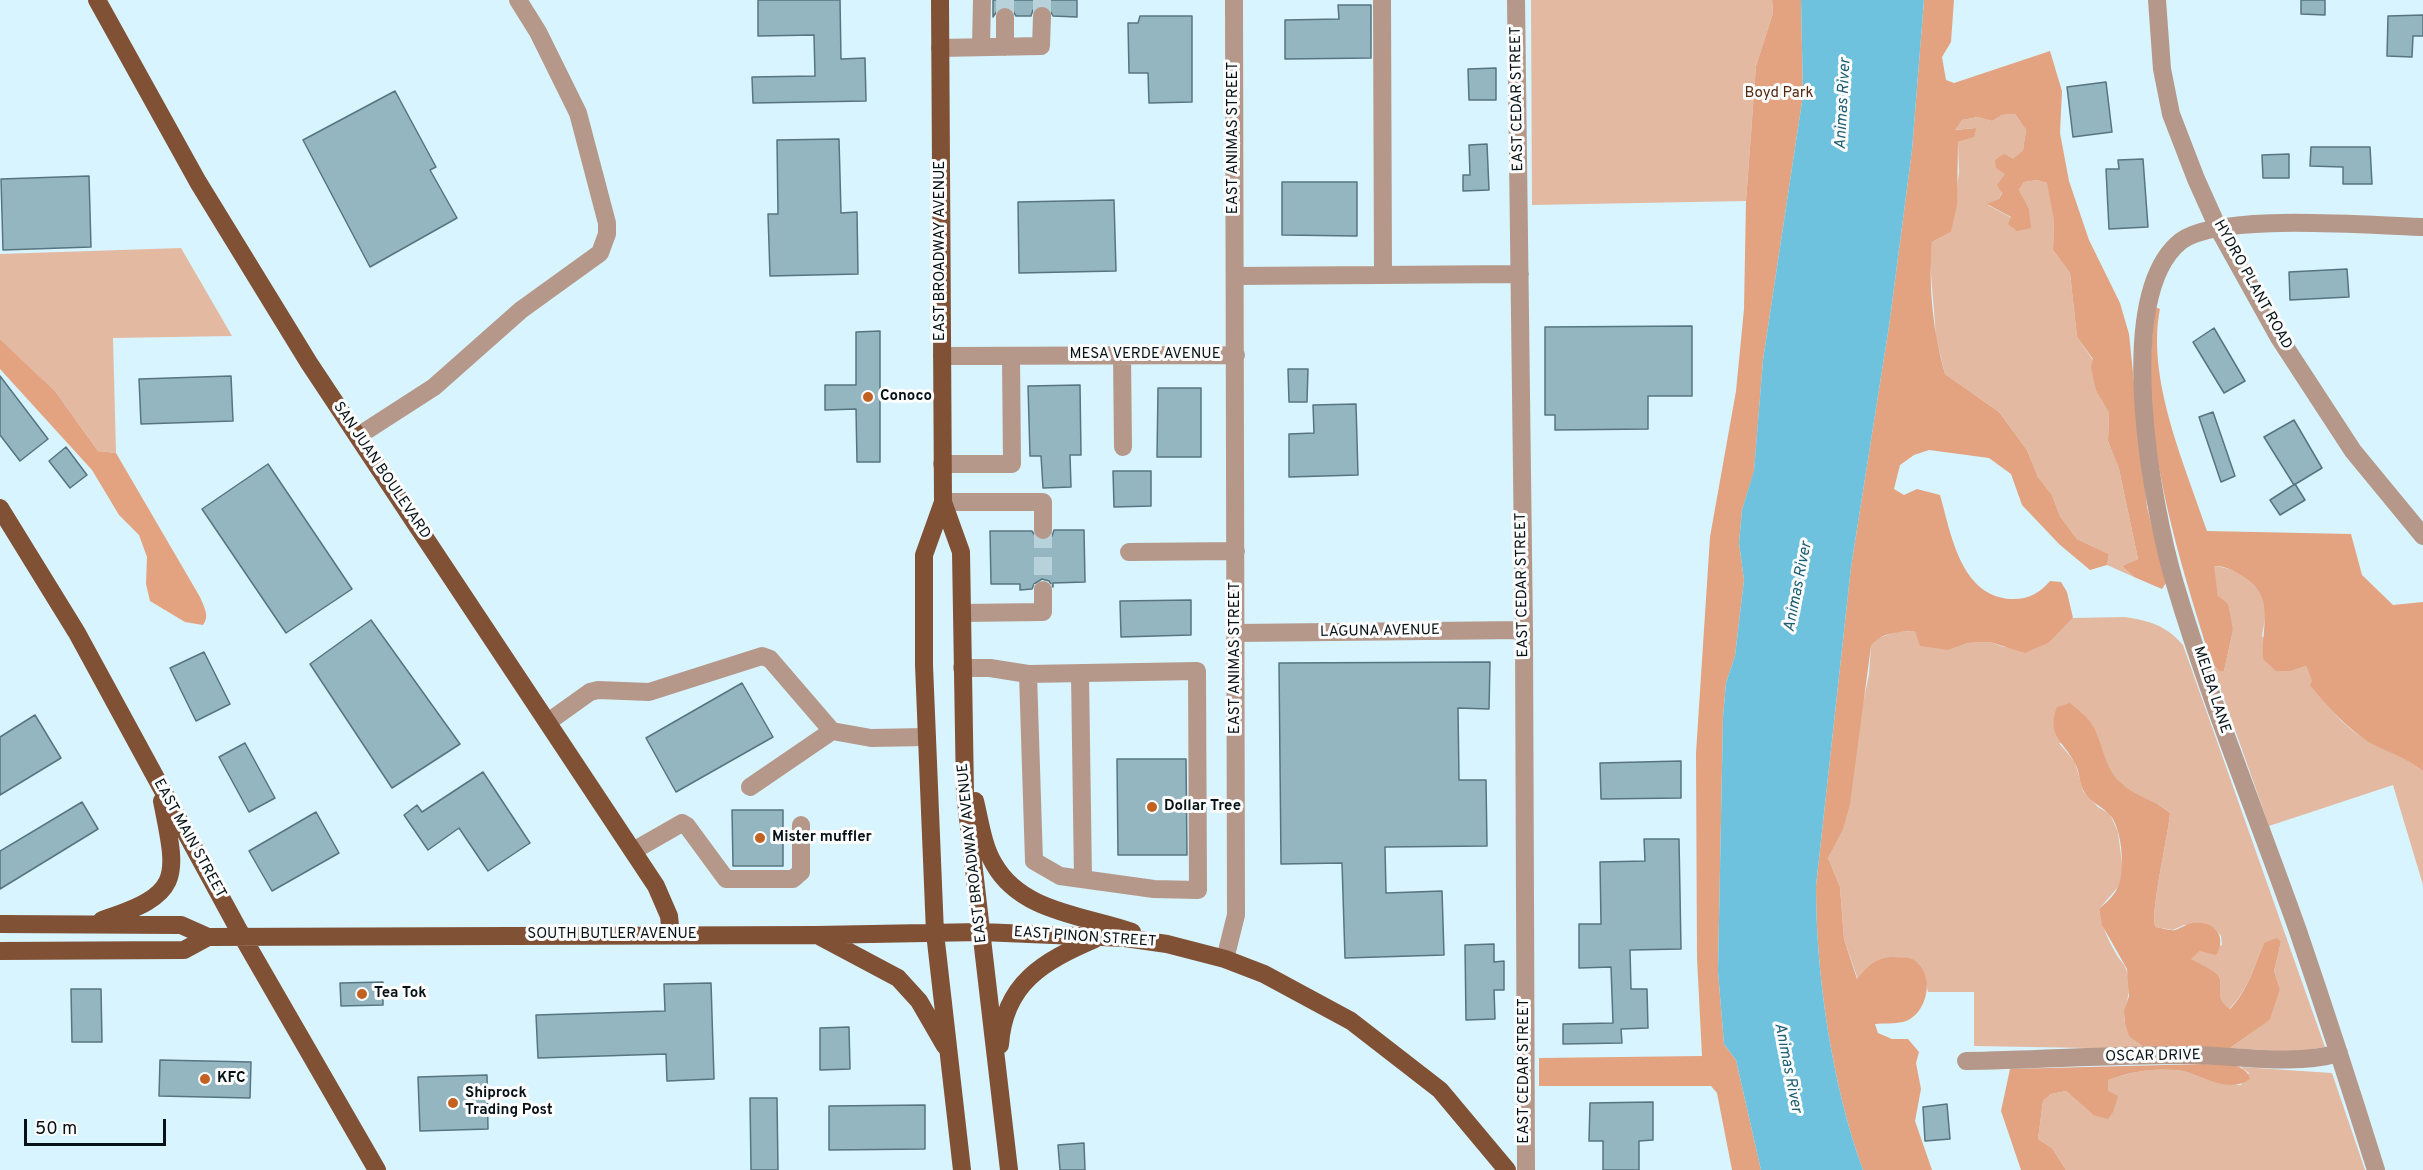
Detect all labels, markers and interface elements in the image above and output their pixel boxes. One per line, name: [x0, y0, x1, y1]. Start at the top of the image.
street label: EAST CEDAR STREET: [1508, 26, 1528, 172]
water label: Animas River: [1832, 58, 1856, 150]
street label: EAST ANIMAS STREET: [1225, 62, 1243, 214]
park label: Boyd Park: [1744, 85, 1814, 103]
street label: EAST BROADWAY AVENUE: [932, 161, 950, 341]
street label: HYDRO PLANT ROAD: [2209, 217, 2295, 353]
street label: MESA VERDE AVENUE: [1069, 346, 1221, 364]
place label: Conoco: [880, 388, 932, 406]
marker: Conoco: [861, 390, 875, 404]
street label: SAN JUAN BOULEVARD: [328, 399, 434, 543]
street label: EAST CEDAR STREET: [1513, 512, 1533, 658]
water label: Animas River: [1781, 540, 1817, 634]
street label: EAST ANIMAS STREET: [1227, 582, 1245, 734]
street label: LAGUNA AVENUE: [1320, 622, 1440, 642]
street label: MELBA LANE: [2188, 644, 2234, 736]
street label: EAST BROADWAY AVENUE: [955, 762, 991, 944]
street label: EAST MAIN STREET: [149, 776, 229, 902]
place label: Dollar Tree: [1164, 798, 1241, 816]
marker: Dollar Tree: [1145, 800, 1159, 814]
place label: Mister muffler: [772, 829, 872, 847]
marker: Mister muffler: [753, 831, 767, 845]
street label: EAST PINON STREET: [1013, 924, 1157, 952]
street label: SOUTH BUTLER AVENUE: [527, 926, 697, 944]
place label: Tea Tok: [374, 985, 427, 1003]
marker: Tea Tok: [355, 987, 369, 1001]
street label: EAST CEDAR STREET: [1516, 998, 1534, 1144]
water label: Animas River: [1769, 1021, 1805, 1115]
street label: OSCAR DRIVE: [2105, 1047, 2201, 1067]
place label: KFC: [217, 1070, 246, 1088]
marker: KFC: [198, 1072, 212, 1086]
place label: Shiprock Trading Post: [465, 1085, 553, 1120]
marker: Shiprock Trading Post: [446, 1096, 460, 1110]
scale bar: [27, 1107, 170, 1145]
text: 50 m: [35, 1118, 77, 1141]

